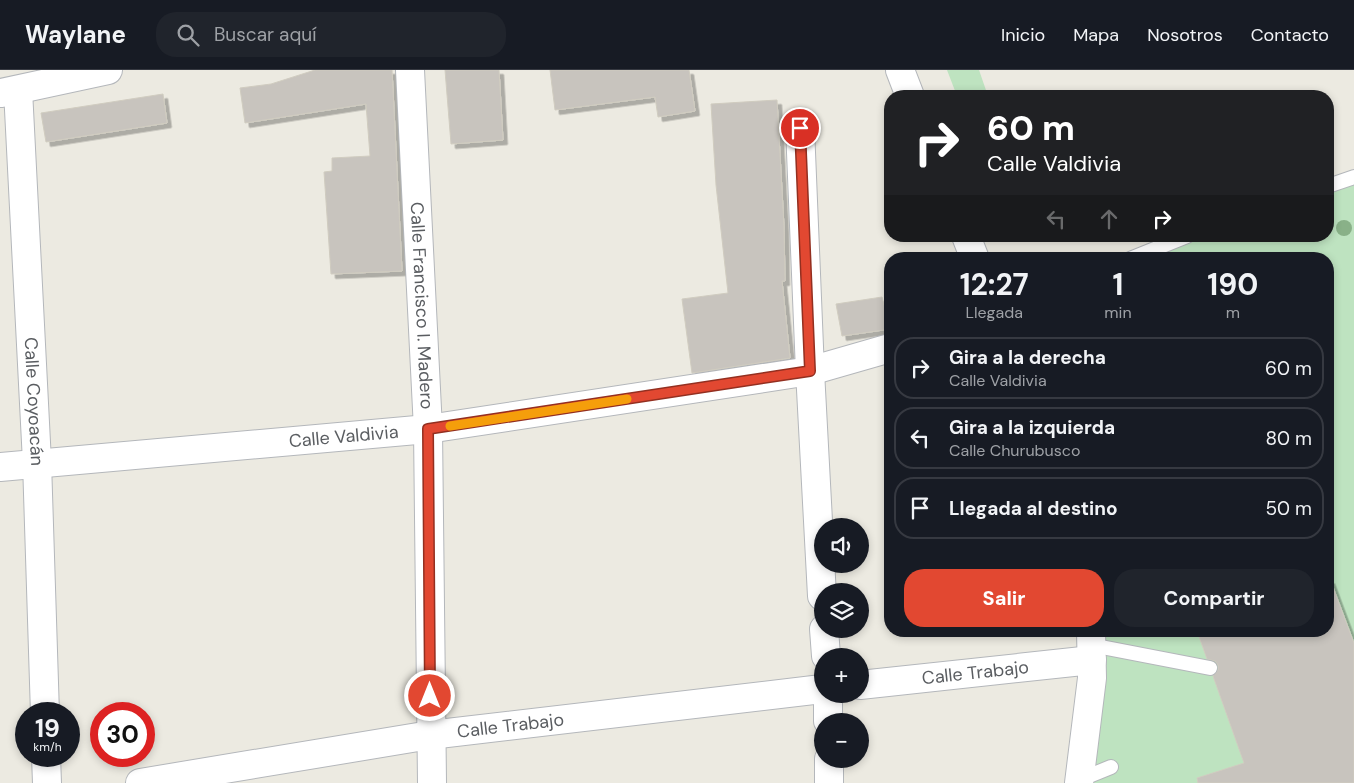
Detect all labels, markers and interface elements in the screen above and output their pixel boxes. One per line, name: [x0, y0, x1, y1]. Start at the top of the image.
search box: [156, 12, 506, 57]
text: Waylane: [25, 19, 126, 50]
icon: search: [174, 21, 202, 49]
text: Buscar aquí: [214, 22, 316, 47]
text: Inicio: [1001, 23, 1045, 47]
text: Mapa: [1073, 23, 1119, 47]
text: Nosotros: [1147, 23, 1223, 47]
text: Contacto: [1251, 23, 1329, 47]
text: 60 m: [987, 105, 1075, 151]
pin: [779, 107, 821, 149]
icon: right: [904, 110, 969, 175]
icon: arrive: [786, 114, 814, 142]
text: Calle Valdivia: [987, 149, 1121, 178]
street label: Calle Francisco I. Madero: [405, 201, 439, 410]
icon: left: [1042, 205, 1070, 233]
icon: ahead: [1095, 205, 1123, 233]
icon: right: [1148, 205, 1176, 233]
text: 12:27: [960, 265, 1029, 304]
text: 1: [1113, 265, 1123, 304]
text: 190: [1207, 265, 1258, 304]
text: Llegada: [965, 302, 1023, 323]
text: min: [1104, 302, 1132, 323]
text: m: [1226, 302, 1240, 323]
street label: Calle Coyoacán: [19, 337, 49, 466]
text: Gira a la derecha: [949, 345, 1106, 370]
icon: right: [906, 354, 934, 382]
text: 60 m: [1265, 356, 1312, 381]
text: Calle Valdivia: [949, 370, 1047, 391]
text: Gira a la izquierda: [949, 415, 1115, 440]
street label: Calle Valdivia: [288, 420, 399, 453]
icon: left: [906, 424, 934, 452]
text: 80 m: [1265, 426, 1312, 451]
text: Calle Churubusco: [949, 440, 1080, 461]
icon: arrive: [906, 494, 934, 522]
text: Llegada al destino: [949, 496, 1118, 521]
text: 50 m: [1265, 496, 1312, 521]
map controls: [814, 518, 869, 768]
button: sound: [814, 518, 869, 573]
button: Salir: [904, 569, 1104, 627]
button: Compartir: [1114, 569, 1314, 627]
button: layers: [814, 583, 869, 638]
button: +: [814, 648, 869, 703]
street label: Calle Trabajo: [921, 655, 1030, 690]
position arrow: [403, 669, 455, 721]
speed limit sign: 30: [90, 702, 155, 767]
street label: Calle Trabajo: [456, 707, 565, 744]
text: 19: [35, 712, 60, 745]
button: −: [814, 713, 869, 768]
text: km/h: [33, 739, 62, 755]

